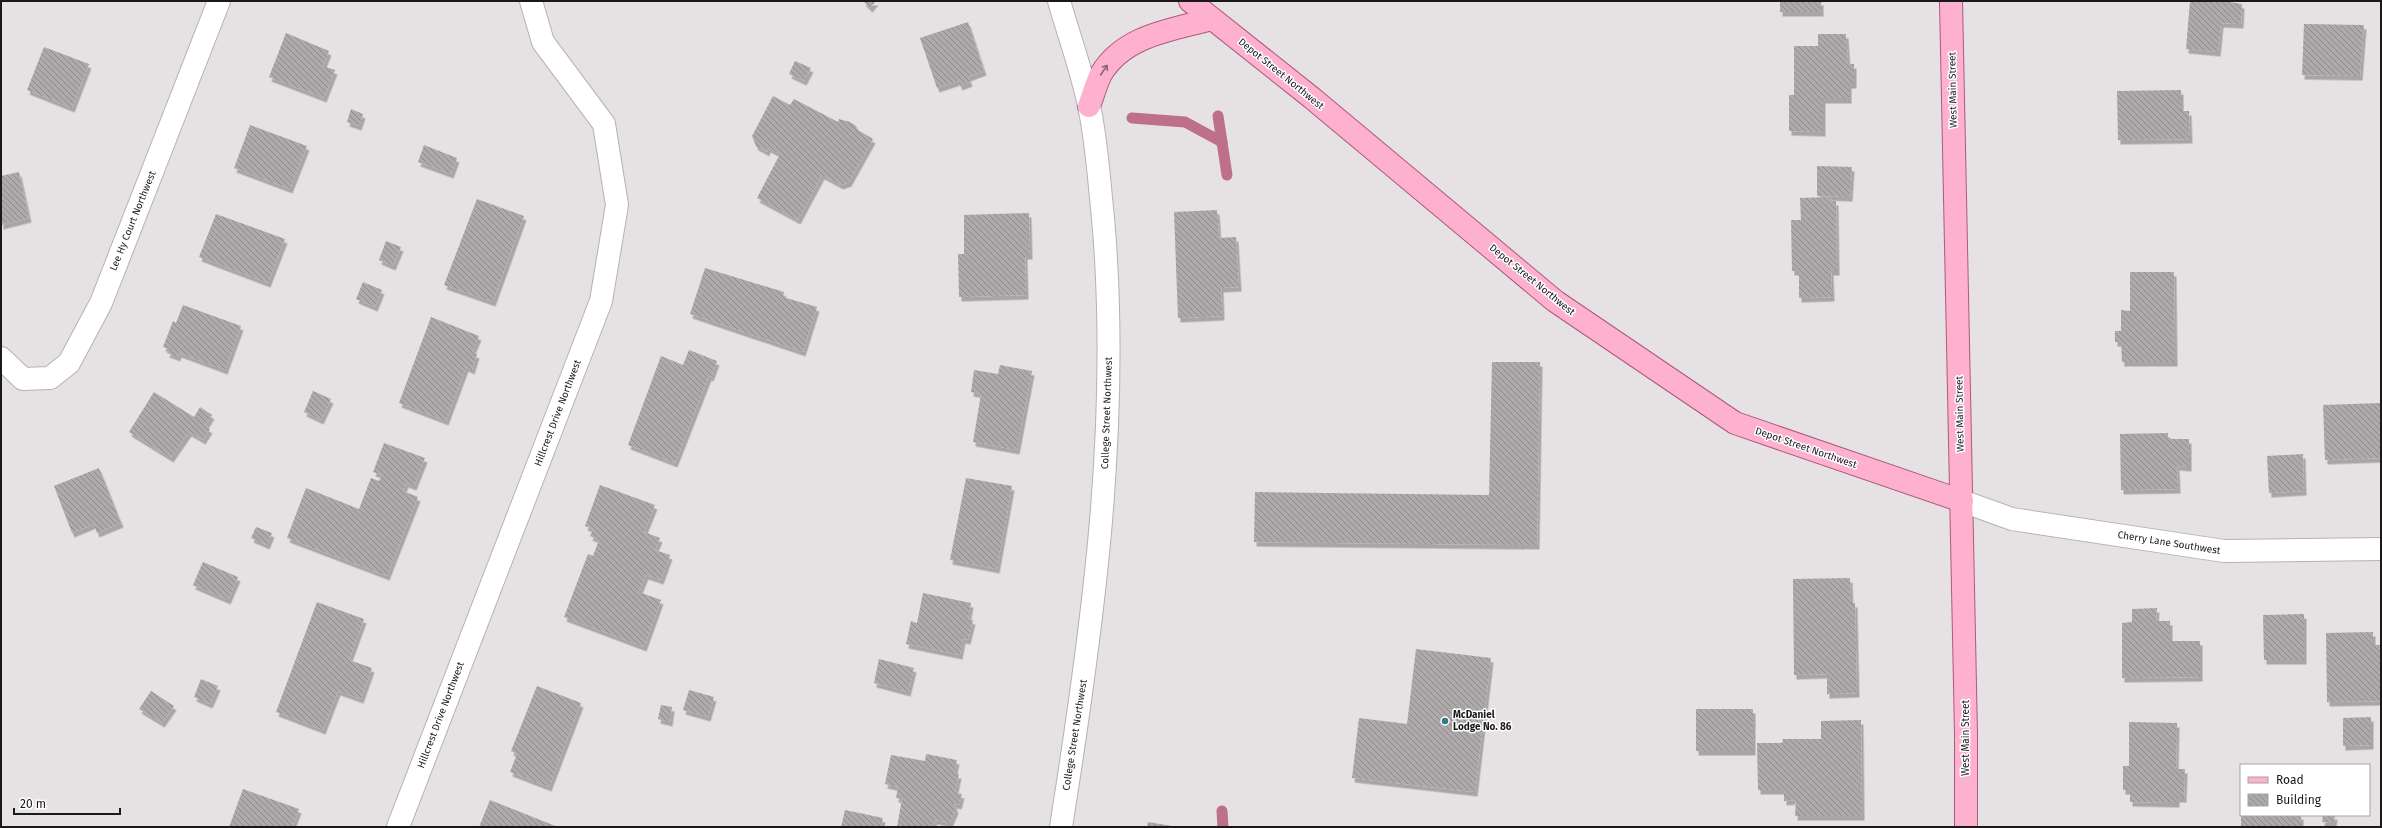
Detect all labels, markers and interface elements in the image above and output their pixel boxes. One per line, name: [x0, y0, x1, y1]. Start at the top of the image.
street label: Depot Street Northwest: [1236, 36, 1326, 112]
street label: West Main Street: [1946, 51, 1960, 128]
one-way arrow: [1100, 65, 1108, 76]
street label: Lee Hy Court Northwest: [107, 169, 159, 273]
street label: Depot Street Northwest: [1487, 242, 1577, 318]
street label: College Street Northwest: [1099, 356, 1115, 469]
street label: Hillcrest Drive Northwest: [532, 358, 584, 468]
street label: West Main Street: [1953, 375, 1967, 452]
street label: Depot Street Northwest: [1754, 425, 1859, 471]
street label: Cherry Lane Southwest: [2117, 529, 2222, 557]
street label: Hillcrest Drive Northwest: [415, 660, 467, 770]
street label: College Street Northwest: [1060, 678, 1090, 791]
street label: West Main Street: [1960, 700, 1972, 776]
place label: McDaniel Lodge No. 86: [1453, 709, 1512, 733]
marker: McDaniel Lodge No. 86: [1440, 716, 1450, 726]
legend: [2240, 764, 2370, 816]
text: Road: [2276, 773, 2304, 787]
scale bar: [14, 790, 120, 816]
text: Building: [2276, 793, 2322, 807]
text: 20 m: [20, 797, 46, 811]

